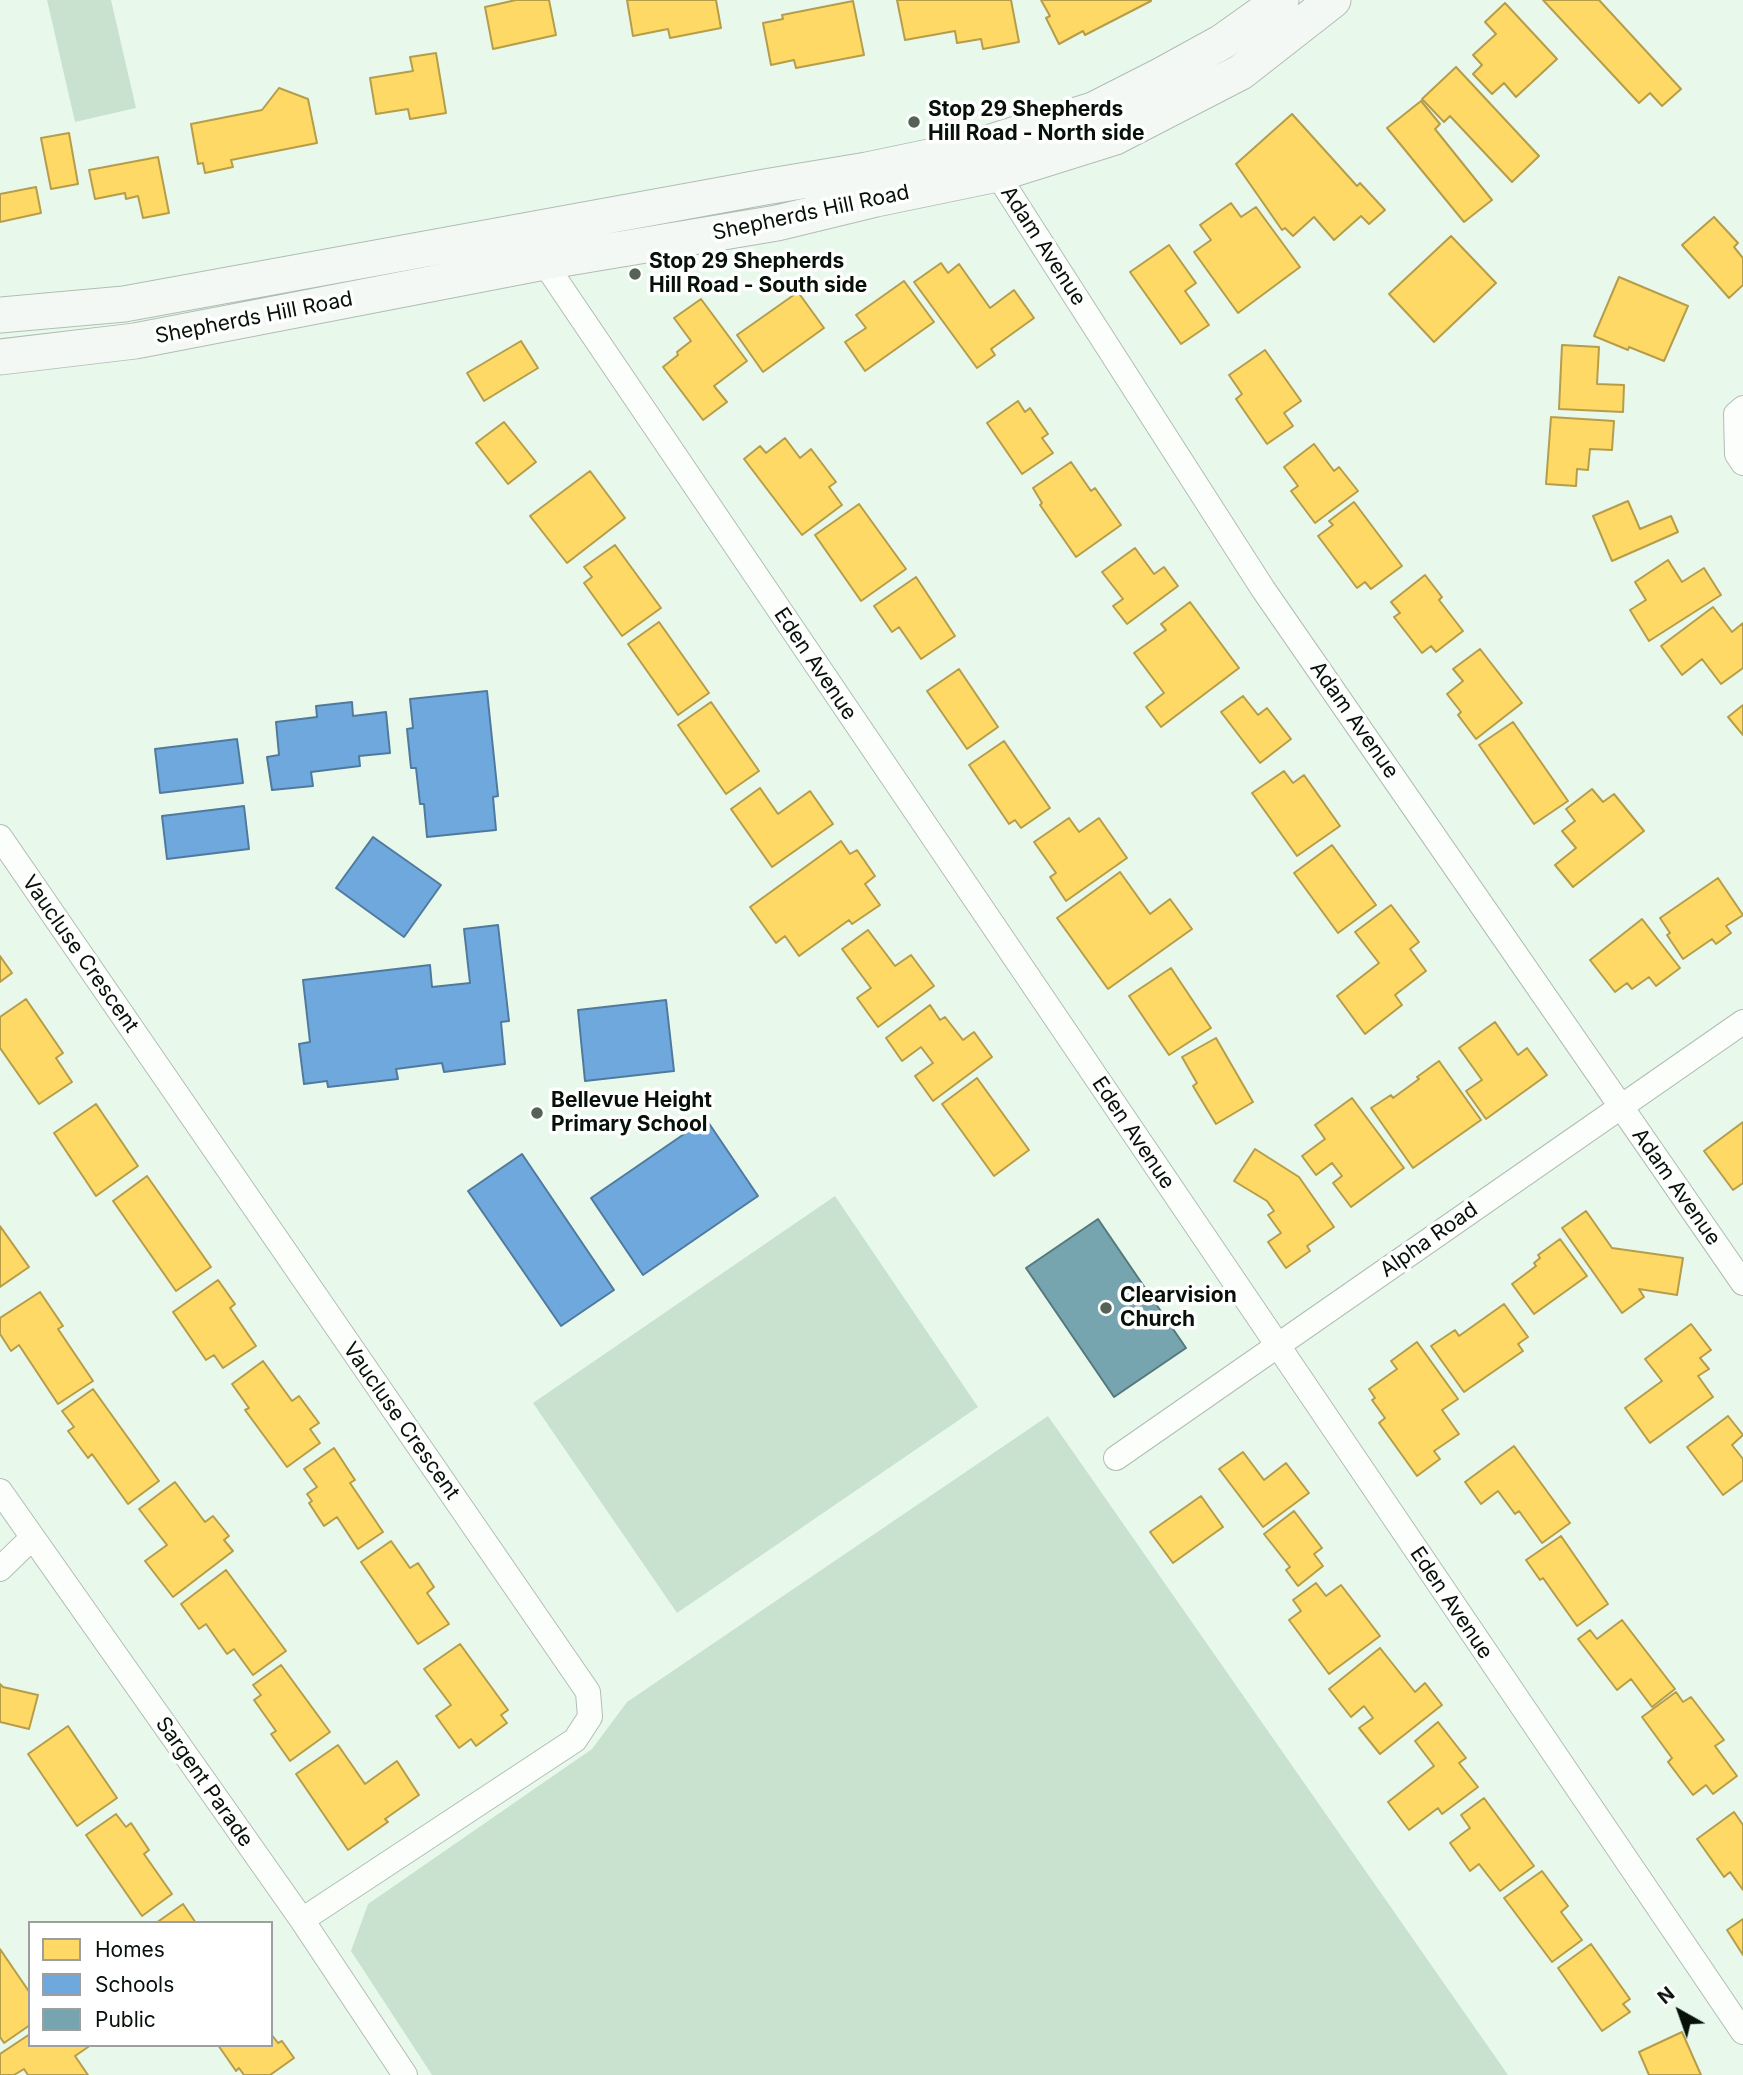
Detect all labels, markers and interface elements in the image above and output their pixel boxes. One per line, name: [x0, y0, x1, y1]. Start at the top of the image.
place label: Stop 29 Shepherds Hill Road - North side: [928, 97, 1144, 147]
marker: Stop 29 Shepherds Hill Road - North side: [906, 114, 922, 130]
street label: Shepherds Hill Road: [710, 180, 912, 246]
street label: Adam Avenue: [995, 182, 1091, 310]
place label: Stop 29 Shepherds Hill Road - South side: [649, 249, 867, 299]
marker: Stop 29 Shepherds Hill Road - South side: [627, 266, 643, 282]
street label: Shepherds Hill Road: [153, 287, 355, 349]
street label: Eden Avenue: [768, 603, 862, 725]
street label: Adam Avenue: [1304, 657, 1404, 783]
street label: Vaucluse Crescent: [16, 871, 144, 1037]
street label: Eden Avenue: [1086, 1072, 1180, 1194]
place label: Bellevue Height Primary School: [551, 1088, 712, 1138]
marker: Bellevue Height Primary School: [529, 1105, 545, 1121]
street label: Adam Avenue: [1626, 1124, 1726, 1250]
street label: Alpha Road: [1375, 1197, 1483, 1283]
place label: Clearvision Church: [1120, 1283, 1237, 1333]
marker: Clearvision Church: [1098, 1300, 1114, 1316]
street label: Vaucluse Crescent: [337, 1338, 465, 1504]
street label: Eden Avenue: [1404, 1542, 1498, 1664]
street label: Sargent Parade: [150, 1712, 258, 1852]
legend: [28, 1921, 273, 2047]
text: Homes: [95, 1937, 165, 1962]
text: Schools: [95, 1972, 174, 1997]
north arrow: [1645, 1977, 1715, 2047]
text: N: [1653, 1982, 1679, 2009]
text: Public: [95, 2007, 156, 2032]

